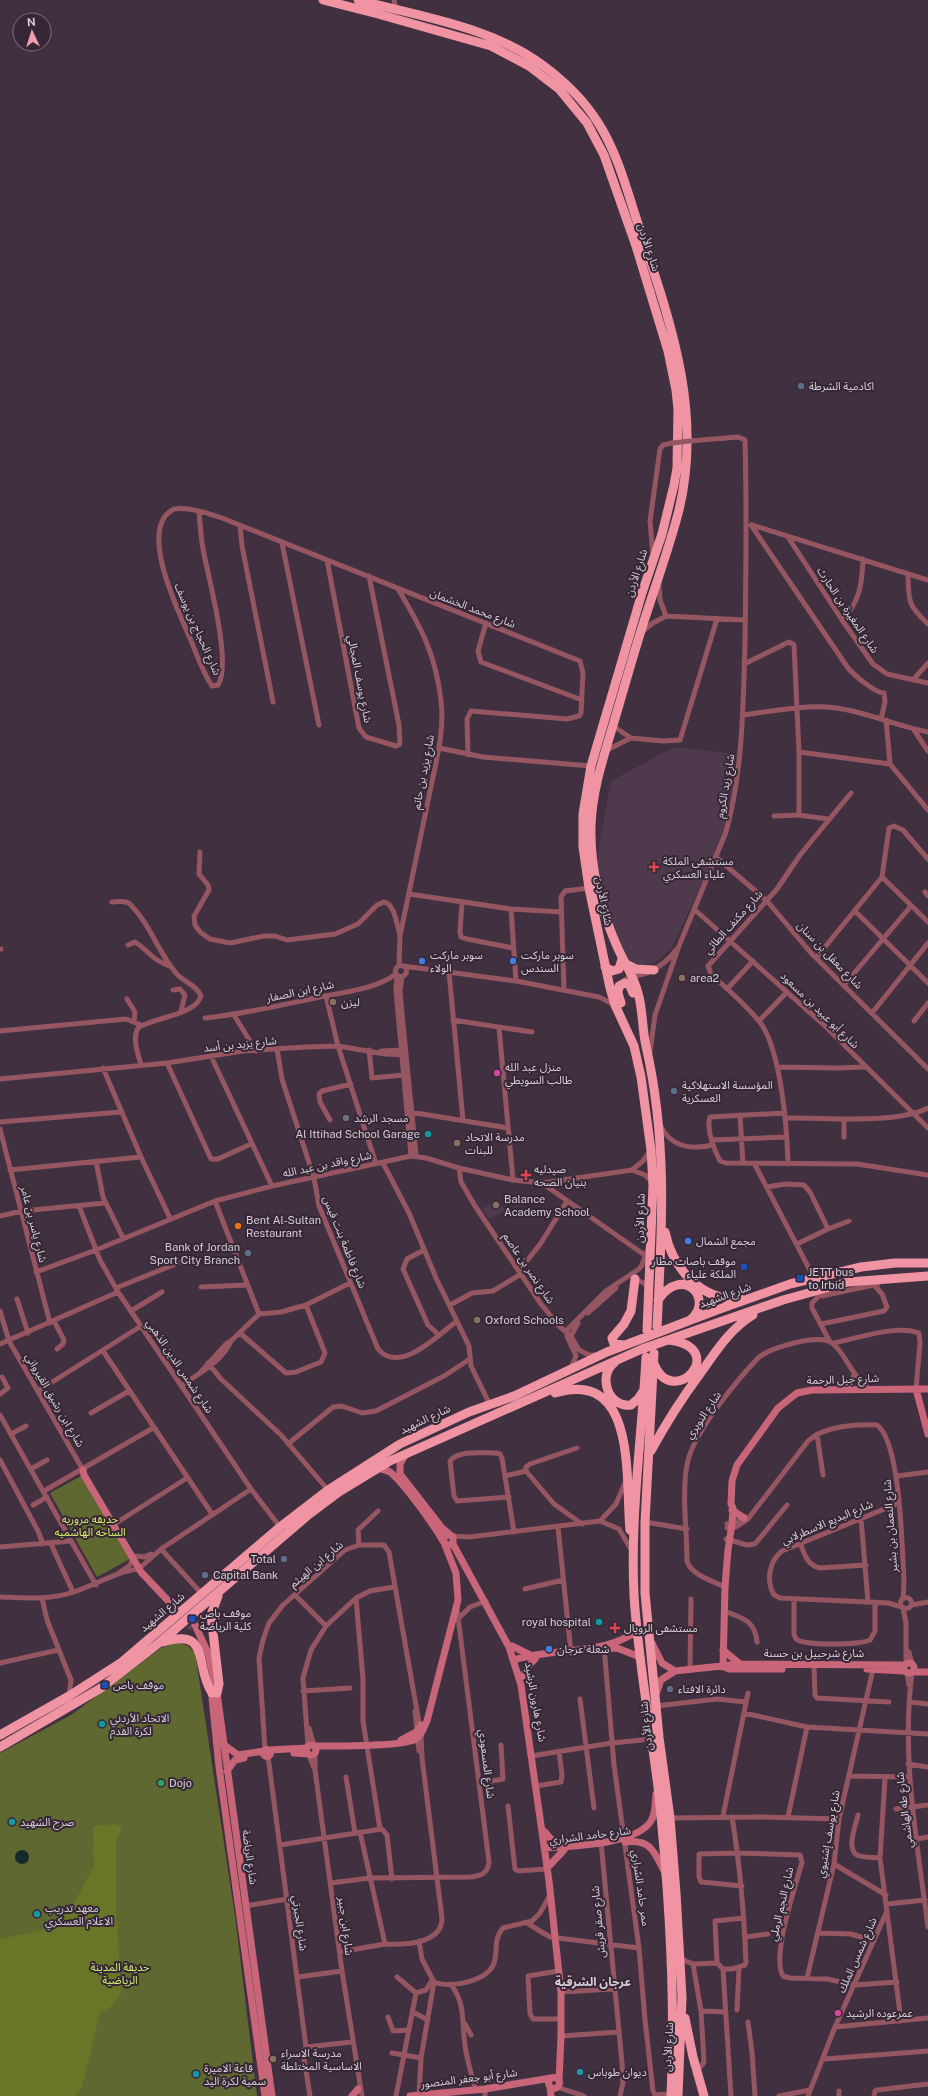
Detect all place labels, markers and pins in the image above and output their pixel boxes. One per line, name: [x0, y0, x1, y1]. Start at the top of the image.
place label: اكادمية الشرطة: [809, 380, 874, 393]
marker: اكادمية الشرطة: [796, 381, 806, 391]
place label: مستشفى الملكة علياء العسكري: [663, 855, 734, 884]
marker: مستشفى الملكة علياء العسكري: [648, 861, 660, 873]
place label: سوبر ماركت الولاء: [430, 949, 483, 975]
place label: سوبر ماركت السندس: [521, 949, 574, 975]
marker: سوبر ماركت الولاء: [417, 956, 427, 966]
marker: سوبر ماركت السندس: [508, 956, 518, 966]
place label: area2: [690, 972, 720, 984]
marker: area2: [677, 973, 687, 983]
place label: ليزن: [341, 996, 360, 1009]
marker: ليزن: [328, 997, 338, 1007]
place label: منزل عبد الله طالب السويطي: [505, 1061, 572, 1090]
marker: منزل عبد الله طالب السويطي: [492, 1068, 502, 1078]
place label: المؤسسة الاستهلاكية العسكرية: [682, 1079, 773, 1105]
marker: المؤسسة الاستهلاكية العسكرية: [669, 1086, 679, 1096]
place label: مسجد الرشد: [354, 1112, 409, 1125]
marker: مسجد الرشد: [341, 1113, 351, 1123]
place label: Al Ittihad School Garage: [295, 1128, 420, 1140]
marker: Al Ittihad School Garage: [423, 1129, 433, 1139]
place label: مدرسة الاتحاد للبنات: [465, 1131, 525, 1157]
marker: مدرسة الاتحاد للبنات: [452, 1138, 462, 1148]
place label: صيدليه بنيان الصحه: [534, 1163, 587, 1189]
marker: صيدليه بنيان الصحه: [521, 1170, 531, 1180]
place label: Balance Academy School: [504, 1193, 590, 1218]
marker: Balance Academy School: [491, 1200, 501, 1210]
place label: Bent Al-Sultan Restaurant: [246, 1214, 321, 1239]
marker: Bent Al-Sultan Restaurant: [233, 1221, 243, 1231]
place label: مجمع الشمال: [696, 1235, 756, 1249]
marker: مجمع الشمال: [683, 1236, 693, 1246]
place label: Bank of Jordan Sport City Branch: [150, 1241, 240, 1266]
marker: Bank of Jordan Sport City Branch: [243, 1248, 253, 1258]
place label: موقف باصات مطار الملكة علياء: [651, 1255, 736, 1281]
marker: موقف باصات مطار الملكة علياء: [739, 1262, 749, 1272]
place label: JETT bus to Irbid: [808, 1266, 854, 1291]
marker: JETT bus to Irbid: [795, 1273, 805, 1283]
place label: Oxford Schools: [485, 1314, 564, 1326]
marker: Oxford Schools: [472, 1315, 482, 1325]
place label: Total: [251, 1553, 276, 1565]
marker: Total: [279, 1554, 289, 1564]
place label: Capital Bank: [213, 1569, 278, 1581]
marker: Capital Bank: [200, 1570, 210, 1580]
place label: موقف باص كلية الرياضة: [200, 1607, 252, 1633]
marker: موقف باص كلية الرياضة: [187, 1614, 197, 1624]
place label: royal hospital: [522, 1616, 591, 1628]
marker: royal hospital: [594, 1617, 604, 1627]
marker: مستشفى الرويال: [609, 1622, 621, 1634]
place label: مستشفى الرويال: [624, 1622, 698, 1635]
place label: شعلة عرجان: [557, 1643, 610, 1656]
marker: شعلة عرجان: [544, 1644, 554, 1654]
place label: موقف باص: [113, 1679, 164, 1692]
marker: موقف باص: [100, 1680, 110, 1690]
place label: دائرة الافتاء: [678, 1683, 726, 1696]
marker: دائرة الافتاء: [665, 1684, 675, 1694]
place label: الاتحاد الأردني لكرة القدم: [110, 1712, 169, 1739]
marker: الاتحاد الأردني لكرة القدم: [97, 1719, 107, 1729]
place label: Dojo: [169, 1777, 192, 1789]
marker: Dojo: [156, 1778, 166, 1788]
place label: صرح الشهيد: [20, 1816, 74, 1830]
marker: صرح الشهيد: [7, 1817, 17, 1827]
place label: معهد تدريب الاعلام العسكري: [45, 1902, 113, 1931]
marker: معهد تدريب الاعلام العسكري: [32, 1909, 42, 1919]
place label: عمرعوده الرشيد: [846, 2007, 914, 2020]
marker: عمرعوده الرشيد: [833, 2008, 843, 2018]
place label: مدرسة الاسراء الاساسية المختلطة: [281, 2047, 362, 2073]
marker: مدرسة الاسراء الاساسية المختلطة: [268, 2054, 278, 2064]
place label: قاعة الاميرة سمية لكرة اليد: [204, 2062, 266, 2088]
place label: ديوان طوباس: [588, 2066, 647, 2079]
marker: ديوان طوباس: [575, 2067, 585, 2077]
marker: قاعة الاميرة سمية لكرة اليد: [191, 2069, 201, 2079]

